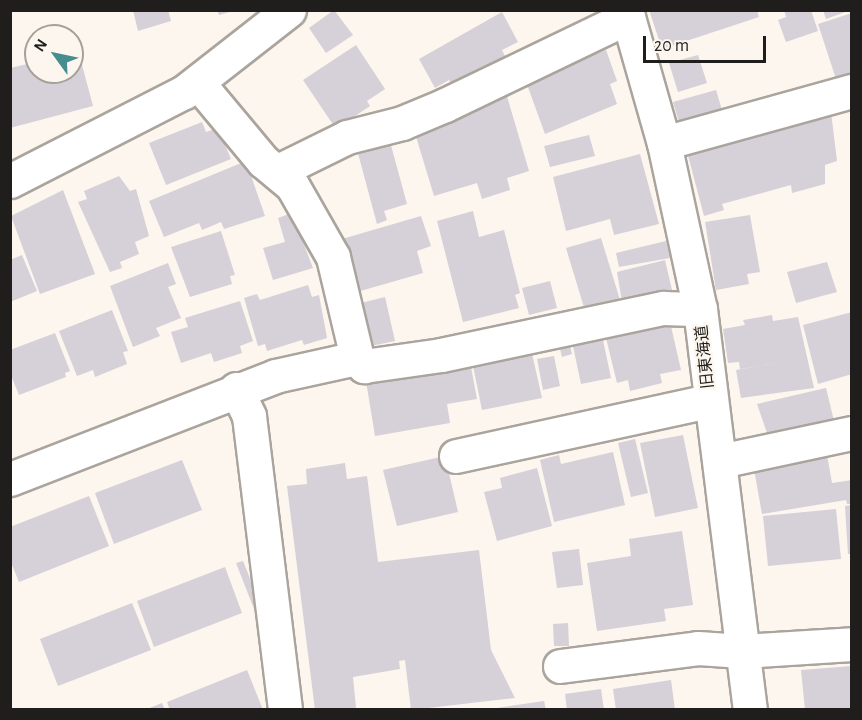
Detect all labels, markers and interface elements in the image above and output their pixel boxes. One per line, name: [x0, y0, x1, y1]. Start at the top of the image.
north arrow: [24, 24, 84, 84]
scale bar: [646, 24, 769, 62]
text: N: [31, 36, 50, 54]
text: 20 m: [654, 37, 689, 55]
street label: 旧東海道: [692, 324, 718, 390]

